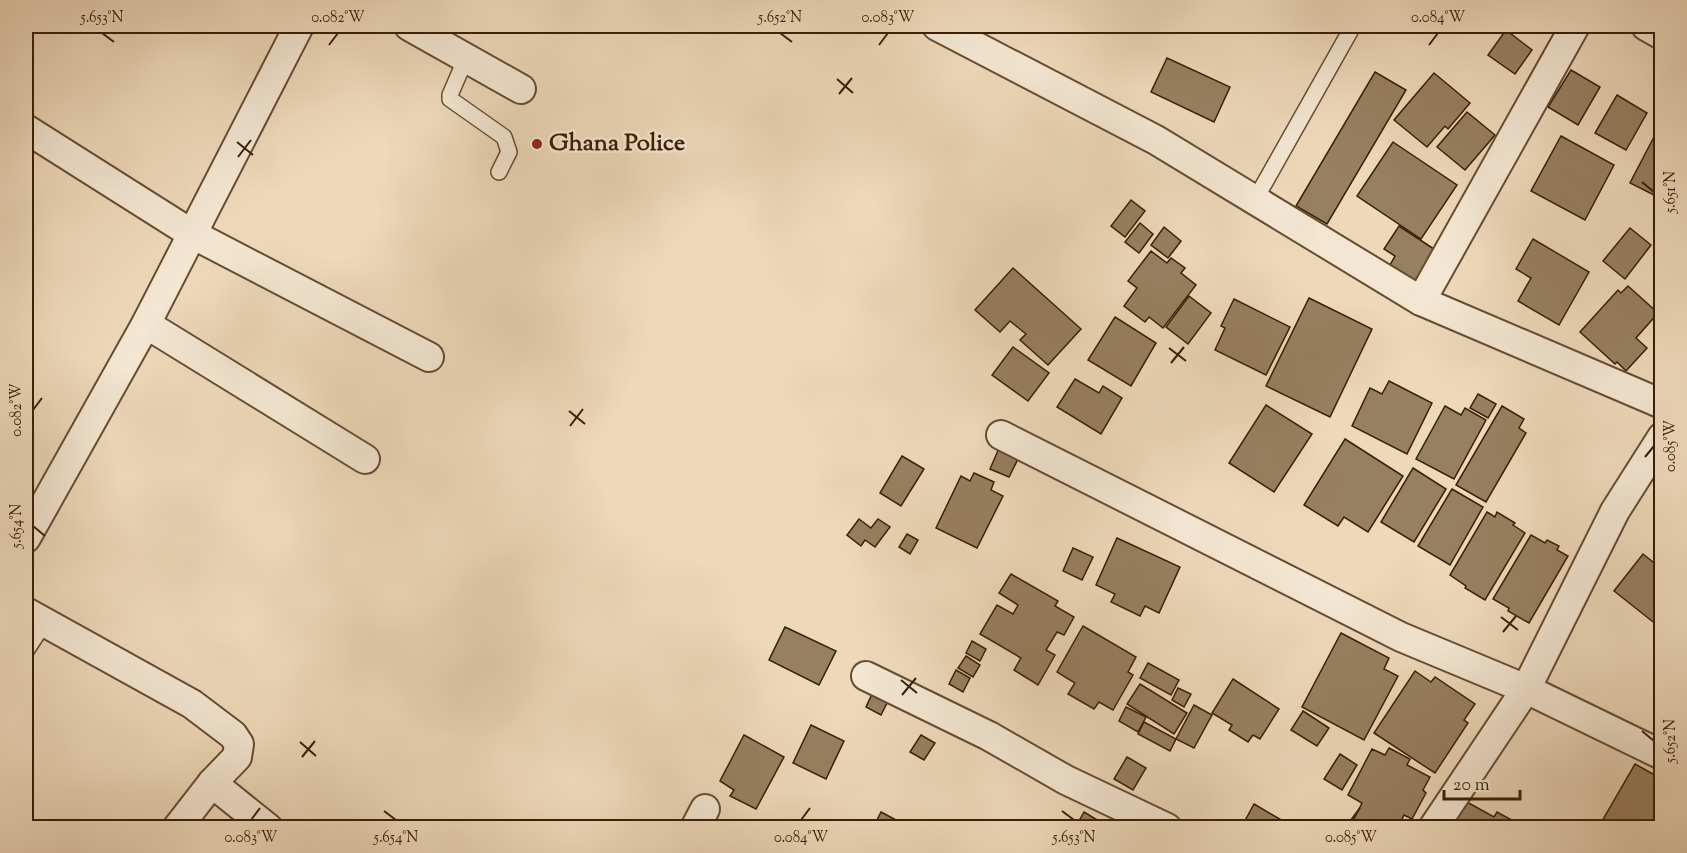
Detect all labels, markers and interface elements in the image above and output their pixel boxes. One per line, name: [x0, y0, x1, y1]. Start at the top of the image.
text: 5.653°N: [80, 8, 124, 29]
text: 0.082°W: [311, 8, 365, 29]
text: 5.652°N: [757, 8, 802, 29]
text: 0.083°W: [862, 8, 915, 29]
text: 0.084°W: [1411, 8, 1465, 29]
place label: Ghana Police: [549, 127, 685, 161]
marker: Ghana Police: [530, 137, 544, 151]
text: 5.651°N: [1661, 171, 1682, 214]
text: 0.082°W: [7, 383, 28, 437]
text: 0.085°W: [1661, 420, 1682, 472]
text: 5.654°N: [7, 504, 28, 549]
text: 5.652°N: [1661, 719, 1682, 764]
scale bar: [1444, 763, 1520, 801]
text: 20 m: [1453, 773, 1490, 799]
text: 0.083°W: [225, 828, 278, 849]
text: 5.654°N: [373, 828, 418, 849]
text: 0.084°W: [774, 828, 828, 849]
text: 5.653°N: [1052, 828, 1096, 849]
text: 0.085°W: [1325, 828, 1377, 849]

